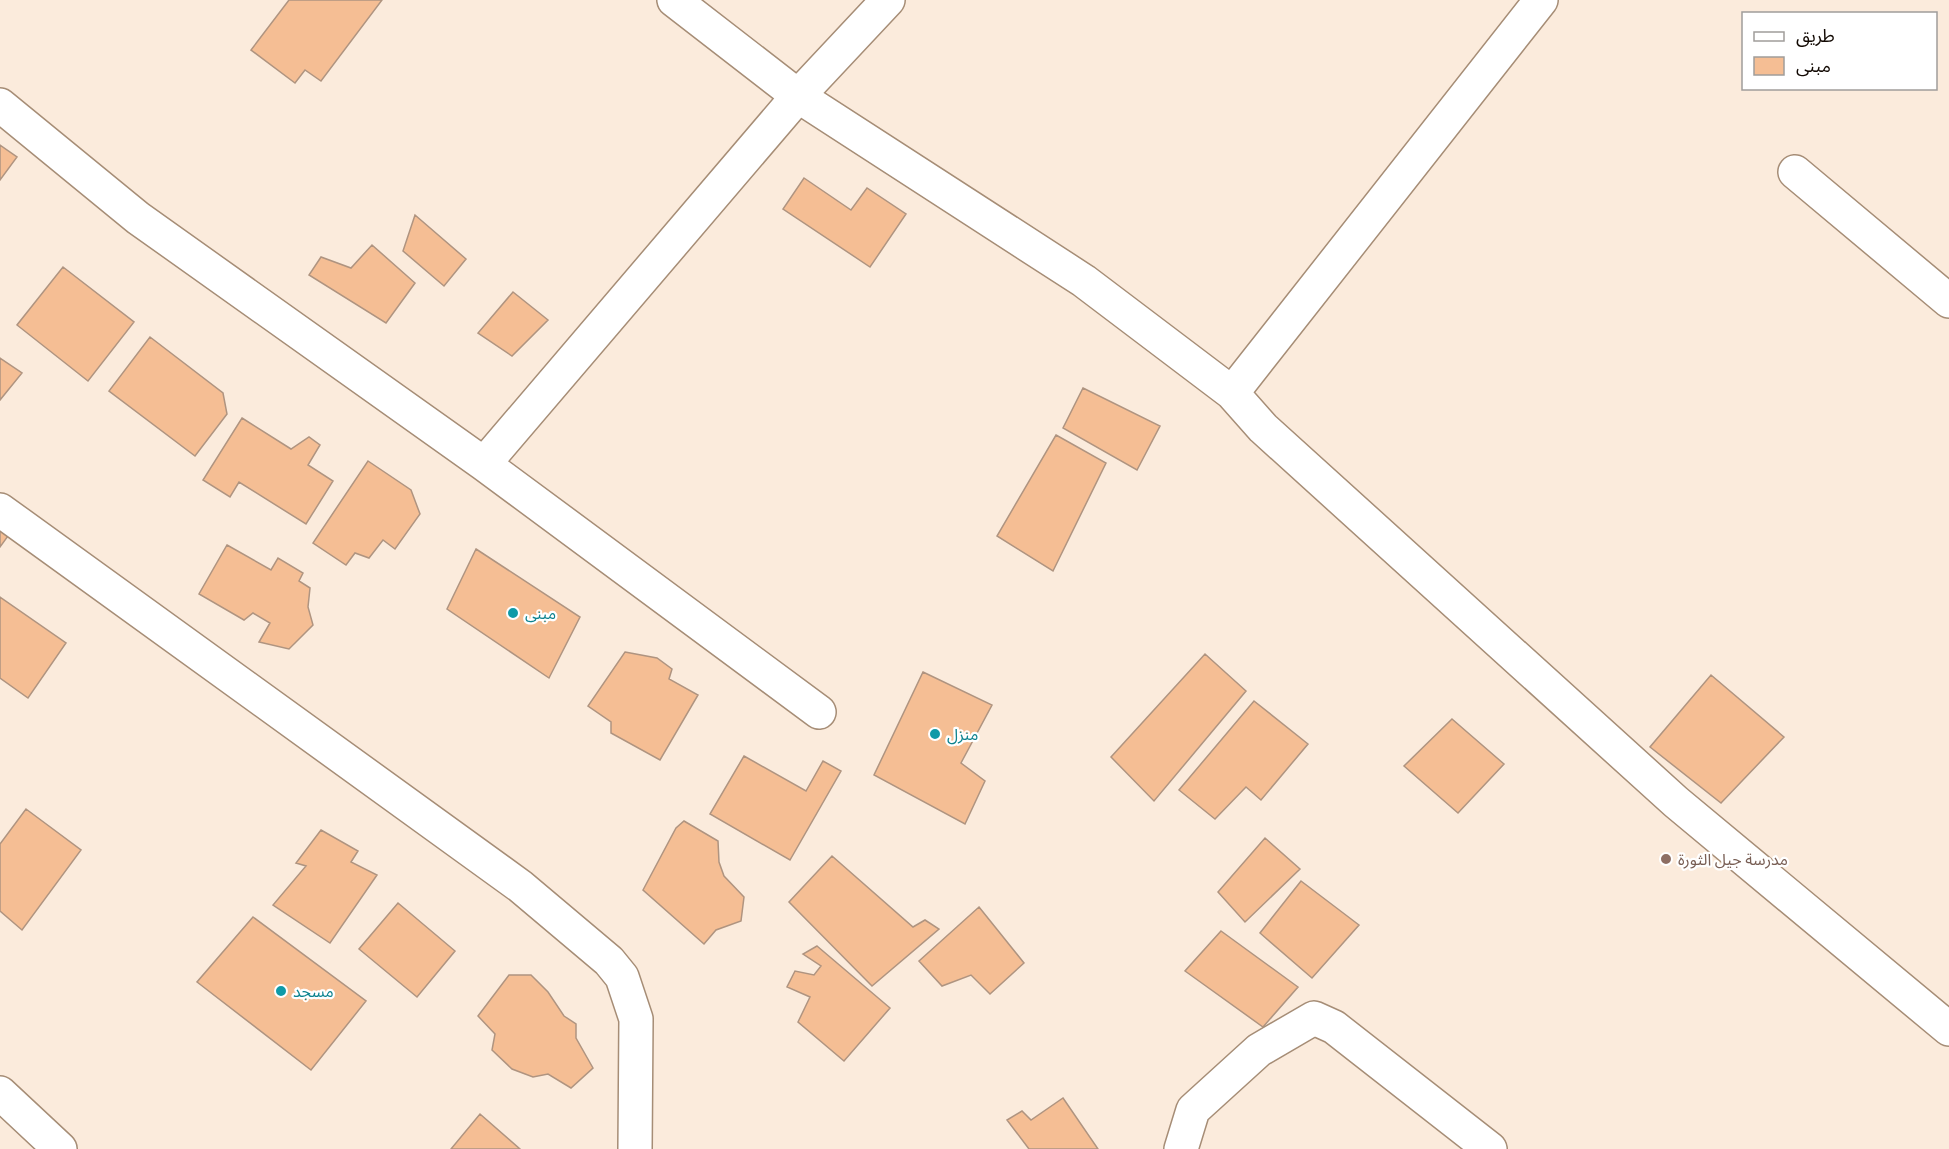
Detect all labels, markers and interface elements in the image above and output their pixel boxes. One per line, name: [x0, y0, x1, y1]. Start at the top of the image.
legend: [1742, 12, 1937, 90]
text: طريق: [1796, 22, 1835, 49]
text: مبنى: [1796, 52, 1831, 79]
place label: مبنى: [525, 601, 556, 625]
marker: مبنى: [506, 606, 520, 620]
place label: منزل: [947, 722, 978, 746]
marker: منزل: [928, 727, 942, 741]
place label: مدرسة جيل الثورة: [1678, 847, 1788, 871]
marker: مدرسة جيل الثورة: [1659, 852, 1673, 866]
place label: مسجد: [293, 979, 334, 1003]
marker: مسجد: [274, 984, 288, 998]

